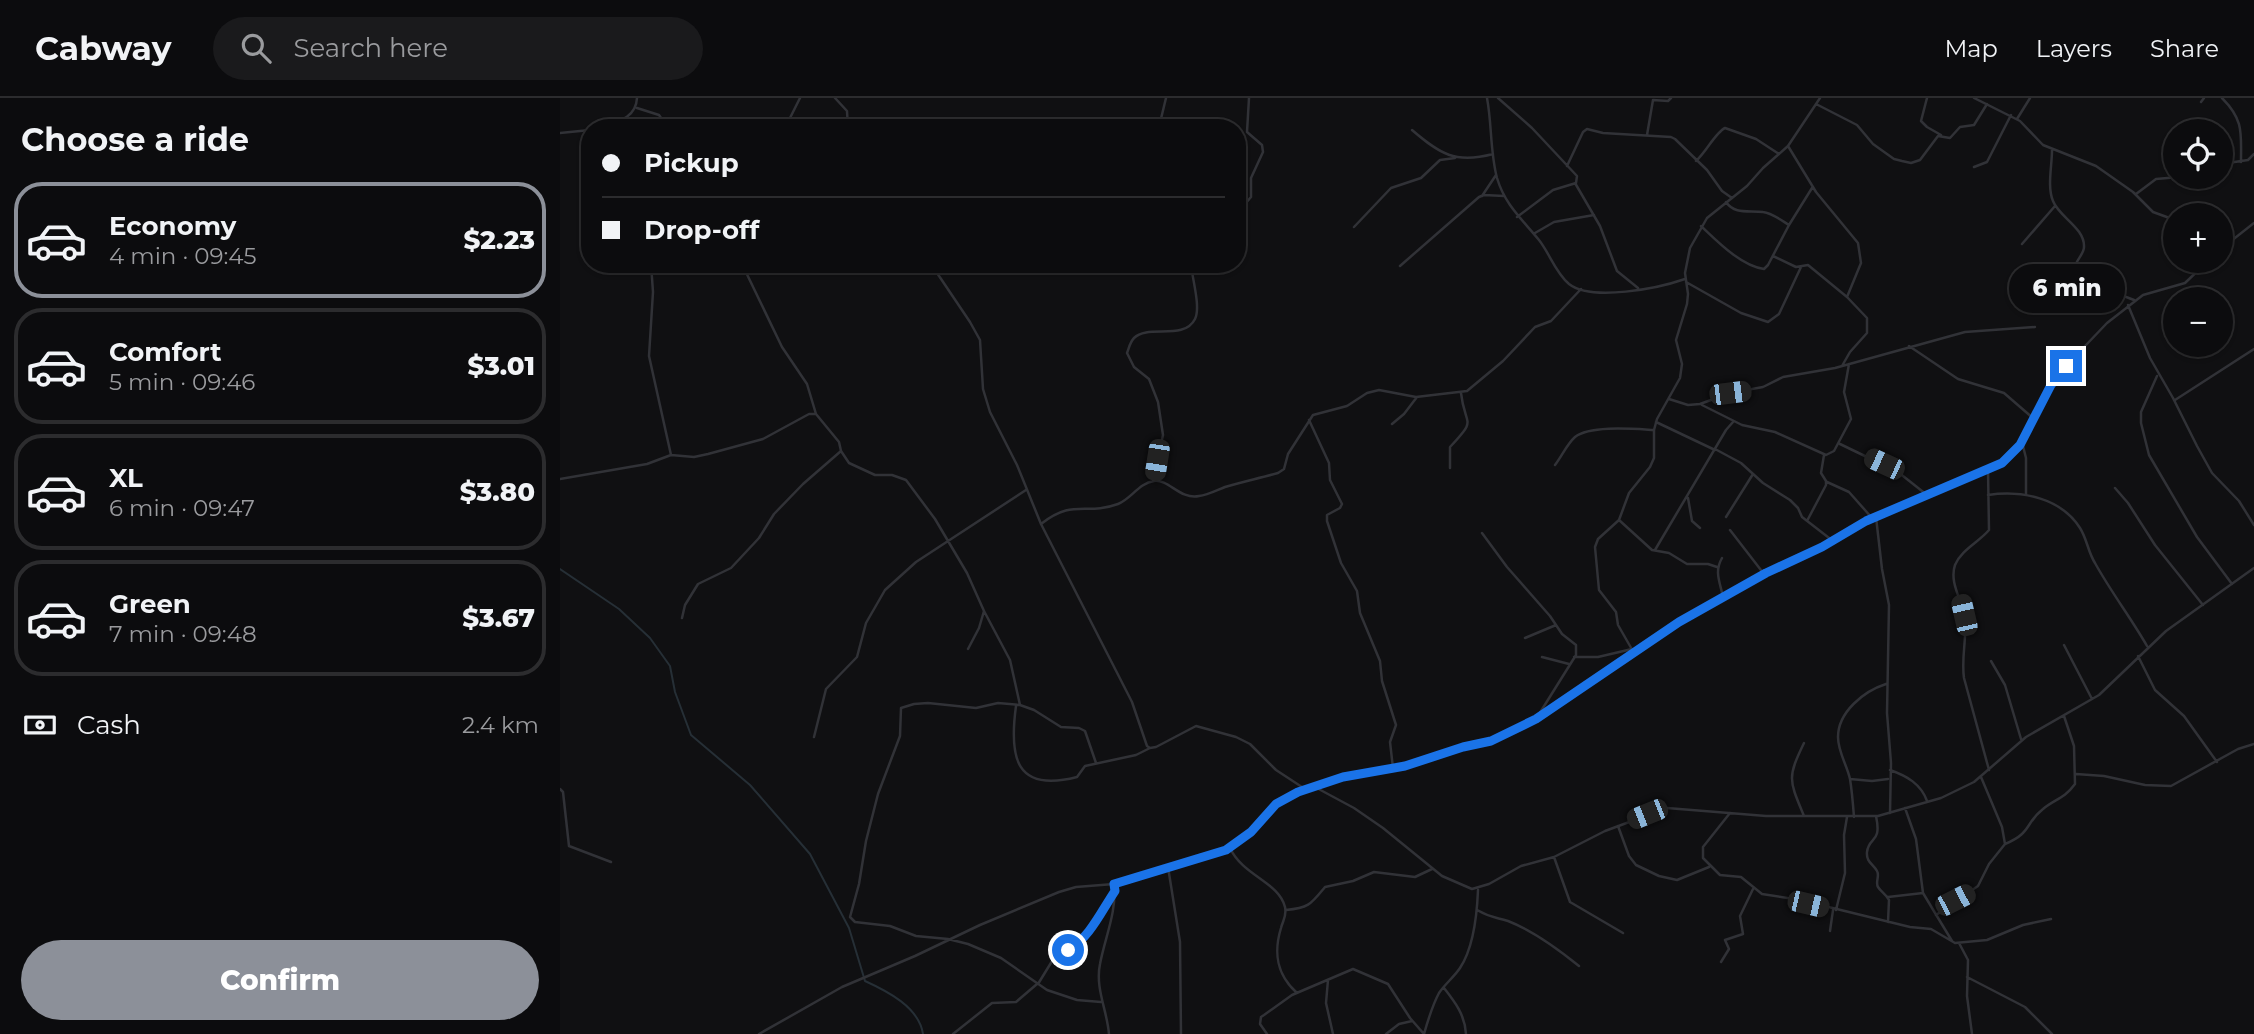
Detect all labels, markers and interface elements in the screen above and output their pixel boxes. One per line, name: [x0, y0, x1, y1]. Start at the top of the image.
search box: [213, 17, 703, 80]
text: Cabway: [35, 28, 171, 68]
icon: search: [237, 29, 275, 67]
text: Search here: [293, 32, 448, 64]
text: Map: [1944, 34, 1998, 63]
text: Layers: [2036, 34, 2112, 63]
text: Share: [2150, 34, 2219, 63]
map controls: [2163, 119, 2233, 357]
button: locate: [2163, 119, 2233, 189]
text: Choose a ride: [21, 120, 249, 159]
text: Pickup: [644, 147, 739, 179]
button: +: [2163, 203, 2233, 273]
icon: car: [25, 209, 88, 272]
text: Economy: [109, 210, 236, 242]
text: Drop-off: [644, 214, 759, 246]
text: $2.23: [463, 224, 535, 256]
text: 4 min · 09:45: [109, 242, 257, 270]
callout: 6 min: [2008, 264, 2124, 314]
text: 6 min: [2033, 274, 2101, 302]
button: −: [2163, 287, 2233, 357]
icon: car: [25, 335, 88, 398]
text: Comfort: [109, 336, 221, 368]
text: $3.01: [467, 350, 535, 382]
route end: [2050, 350, 2082, 382]
text: 5 min · 09:46: [109, 368, 255, 396]
car: [1708, 380, 1753, 406]
car: [1144, 438, 1171, 482]
car: [1861, 446, 1908, 482]
icon: car: [25, 461, 88, 524]
text: XL: [109, 462, 143, 494]
text: $3.80: [460, 476, 535, 508]
text: 6 min · 09:47: [109, 494, 255, 522]
icon: car: [25, 587, 88, 650]
text: Green: [109, 588, 191, 620]
car: [1950, 592, 1979, 638]
text: $3.67: [462, 602, 535, 634]
text: 7 min · 09:48: [109, 620, 257, 648]
icon: cash: [21, 706, 59, 744]
text: Cash: [77, 709, 141, 741]
text: 2.4 km: [462, 711, 539, 739]
car: [1624, 796, 1671, 832]
car: [1932, 881, 1979, 919]
car: [1786, 889, 1831, 919]
route start: [1052, 934, 1084, 966]
button: Confirm: [21, 940, 539, 1020]

